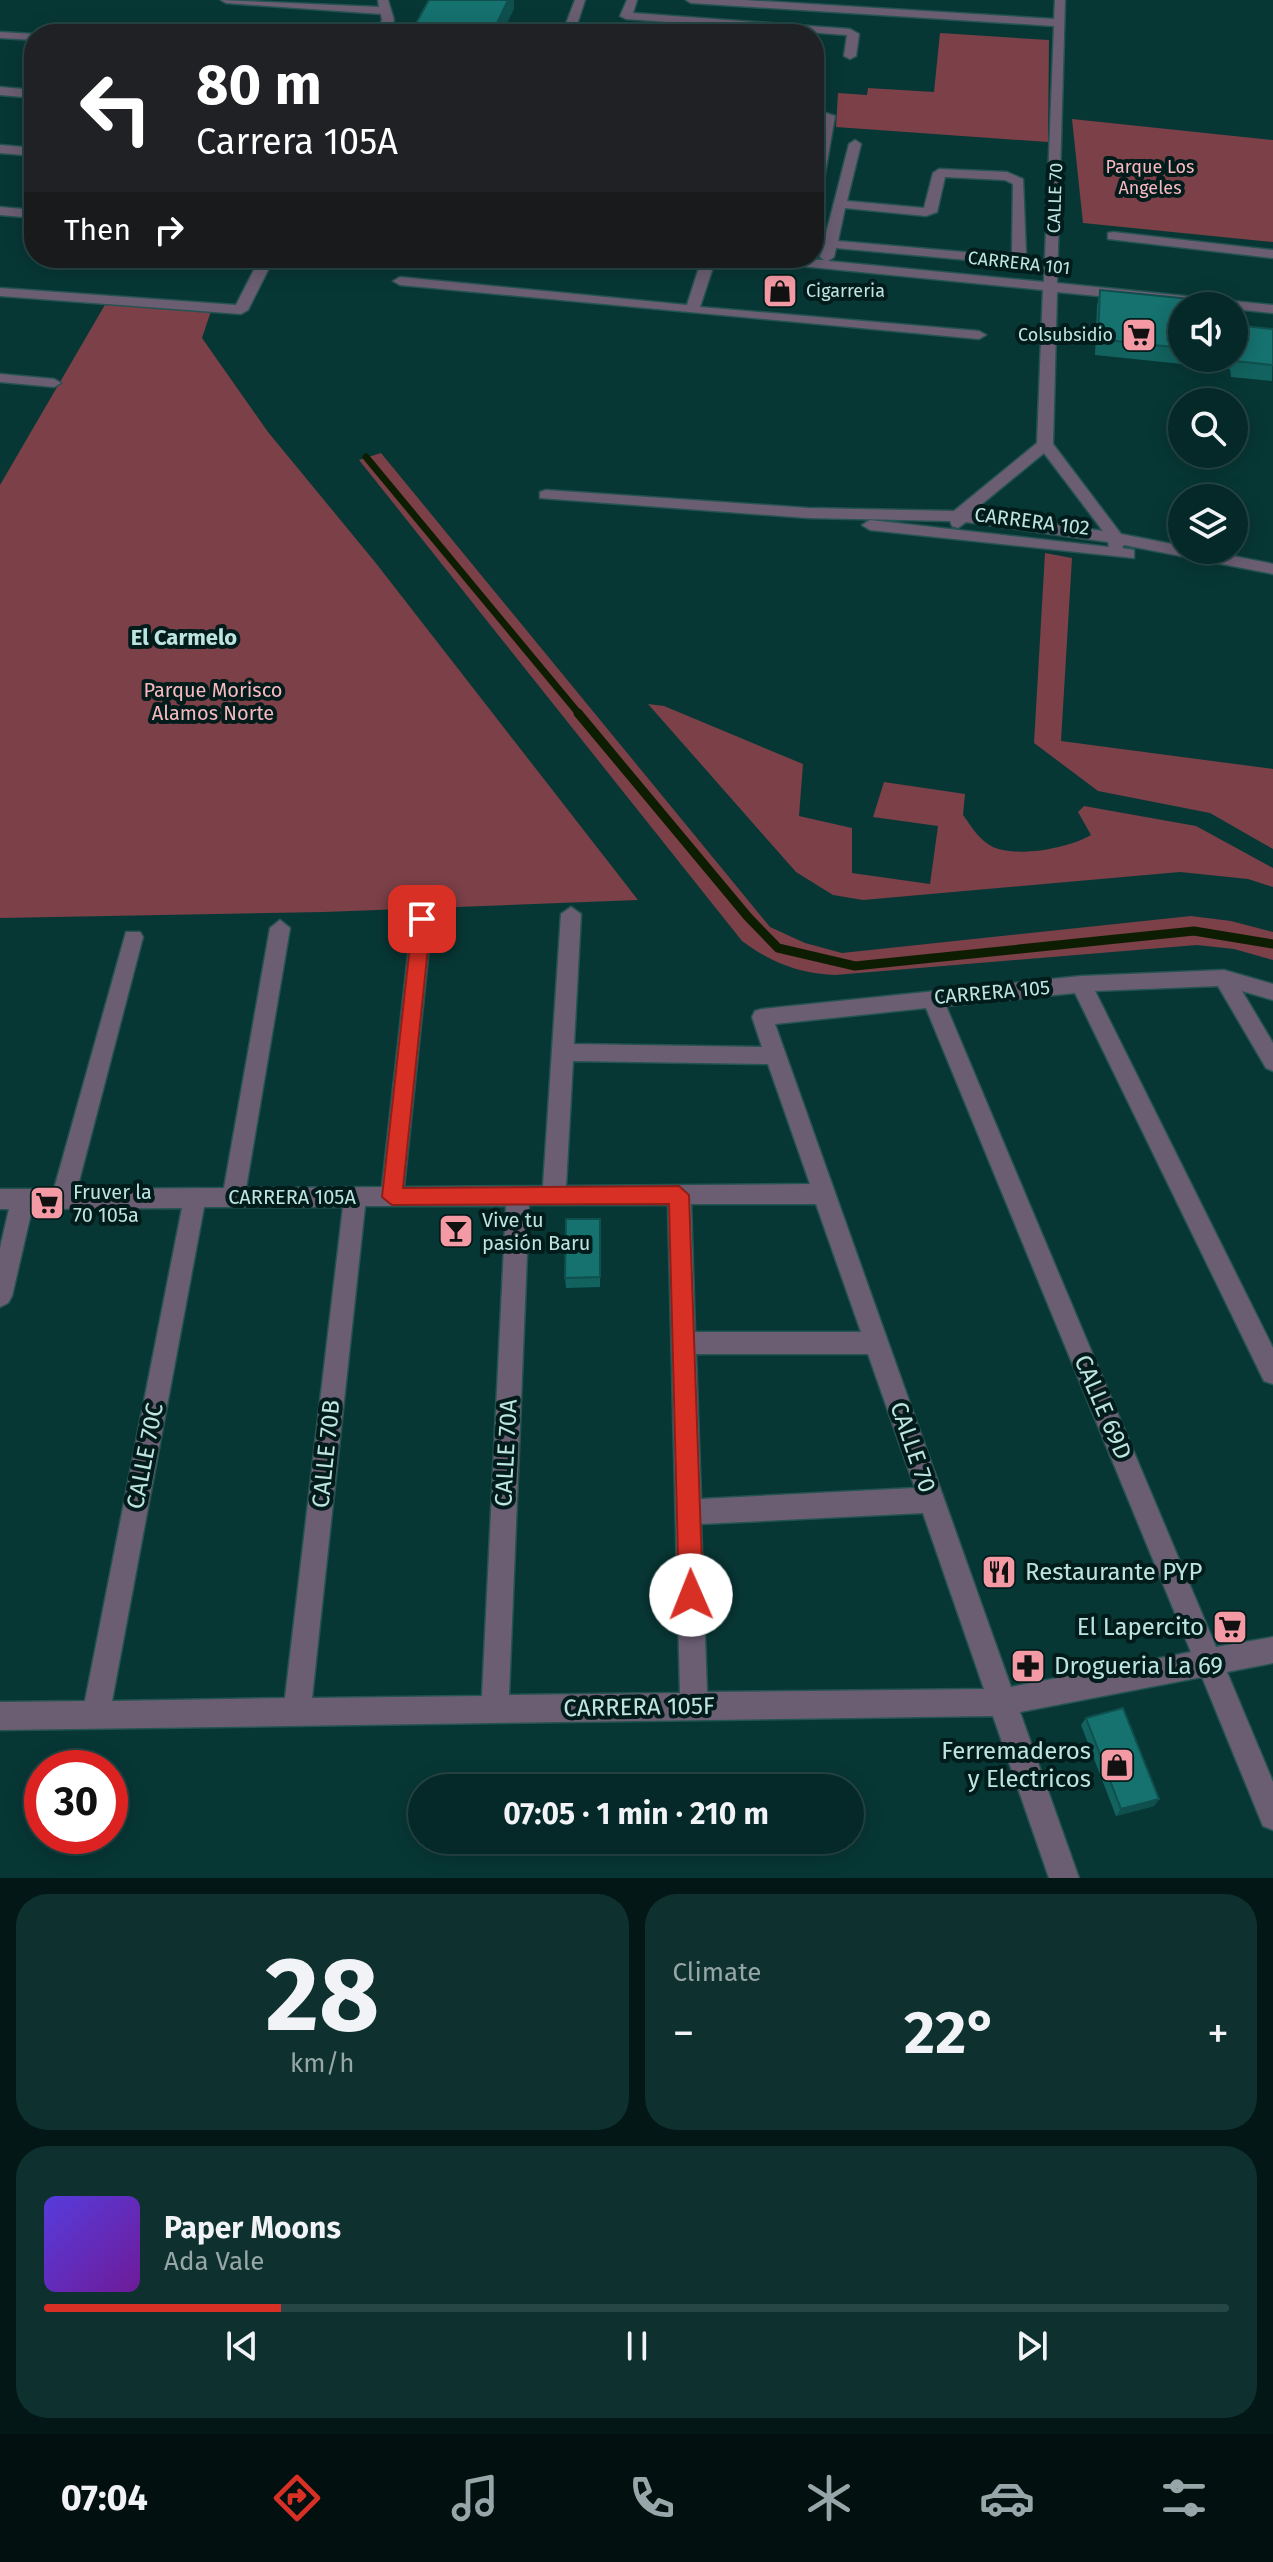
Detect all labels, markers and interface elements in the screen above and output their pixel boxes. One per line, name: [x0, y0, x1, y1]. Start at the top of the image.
text: 80 m: [196, 52, 322, 119]
icon: left: [64, 56, 168, 160]
text: Carrera 105A: [196, 120, 398, 164]
park label: Parque Los Angeles: [1106, 156, 1194, 199]
street label: CALLE 70: [1043, 162, 1067, 234]
icon: right: [147, 208, 191, 252]
text: Then: [64, 212, 131, 248]
street label: CARRERA 101: [967, 247, 1071, 279]
shop icon: Cigarreria: [761, 272, 799, 310]
place label: Cigarreria: [806, 280, 885, 302]
map controls: [1168, 292, 1248, 564]
button: sound: [1168, 292, 1248, 372]
supermarket icon: Colsubsidio: [1120, 316, 1158, 354]
place label: Colsubsidio: [1018, 324, 1113, 346]
button: search: [1168, 388, 1248, 468]
button: layers: [1168, 484, 1248, 564]
street label: CARRERA 102: [973, 502, 1091, 540]
district label: El Carmelo: [131, 624, 237, 651]
park label: Parque Morisco Alamos Norte: [143, 678, 283, 725]
pin: [388, 885, 456, 953]
icon: arrive: [400, 897, 444, 941]
street label: CARRERA 105: [933, 975, 1051, 1009]
place label: Fruver la 70 105a: [73, 1180, 152, 1227]
supermarket icon: Fruver la 70 105a: [28, 1184, 66, 1222]
street label: CARRERA 105A: [228, 1185, 356, 1209]
place label: Vive tu pasión Baru: [482, 1208, 590, 1255]
bar icon: Vive tu pasión Baru: [437, 1212, 475, 1250]
street label: CALLE 69D: [1068, 1351, 1138, 1463]
street label: CALLE 70A: [489, 1398, 523, 1508]
street label: CALLE 70: [884, 1398, 942, 1496]
street label: CALLE 70B: [306, 1399, 346, 1509]
street label: CALLE 70C: [121, 1401, 169, 1511]
position arrow: [649, 1553, 733, 1637]
restaurant icon: Restaurante PYP: [980, 1553, 1018, 1591]
place label: Restaurante PYP: [1025, 1558, 1203, 1586]
supermarket icon: El Lapercito: [1211, 1608, 1249, 1646]
place label: El Lapercito: [1077, 1613, 1204, 1641]
pharmacy icon: Drogueria La 69: [1009, 1647, 1047, 1685]
place label: Drogueria La 69: [1054, 1652, 1223, 1680]
street label: CARRERA 105F: [563, 1692, 715, 1722]
place label: Ferremaderos y Electricos: [941, 1737, 1091, 1793]
shop icon: Ferremaderos y Electricos: [1098, 1746, 1136, 1784]
speed limit sign: 30: [24, 1750, 128, 1854]
text: 07:05 · 1 min · 210 m: [503, 1796, 769, 1832]
text: 28: [265, 1933, 379, 2058]
text: Climate: [673, 1957, 761, 1988]
text: 22°: [904, 1997, 997, 2069]
text: −: [673, 2007, 695, 2060]
text: +: [1207, 2007, 1229, 2060]
text: km/h: [290, 2048, 354, 2079]
text: Paper Moons: [164, 2210, 341, 2246]
text: Ada Vale: [164, 2246, 264, 2277]
icon: previous: [220, 2324, 264, 2368]
icon: pause: [615, 2324, 659, 2368]
icon: next: [1010, 2324, 1054, 2368]
icon: directions: [269, 2470, 325, 2526]
icon: music: [447, 2470, 503, 2526]
icon: phone: [624, 2470, 680, 2526]
icon: climate: [801, 2470, 857, 2526]
icon: car: [979, 2470, 1035, 2526]
icon: filters: [1156, 2470, 1212, 2526]
text: 07:04: [61, 2476, 148, 2520]

